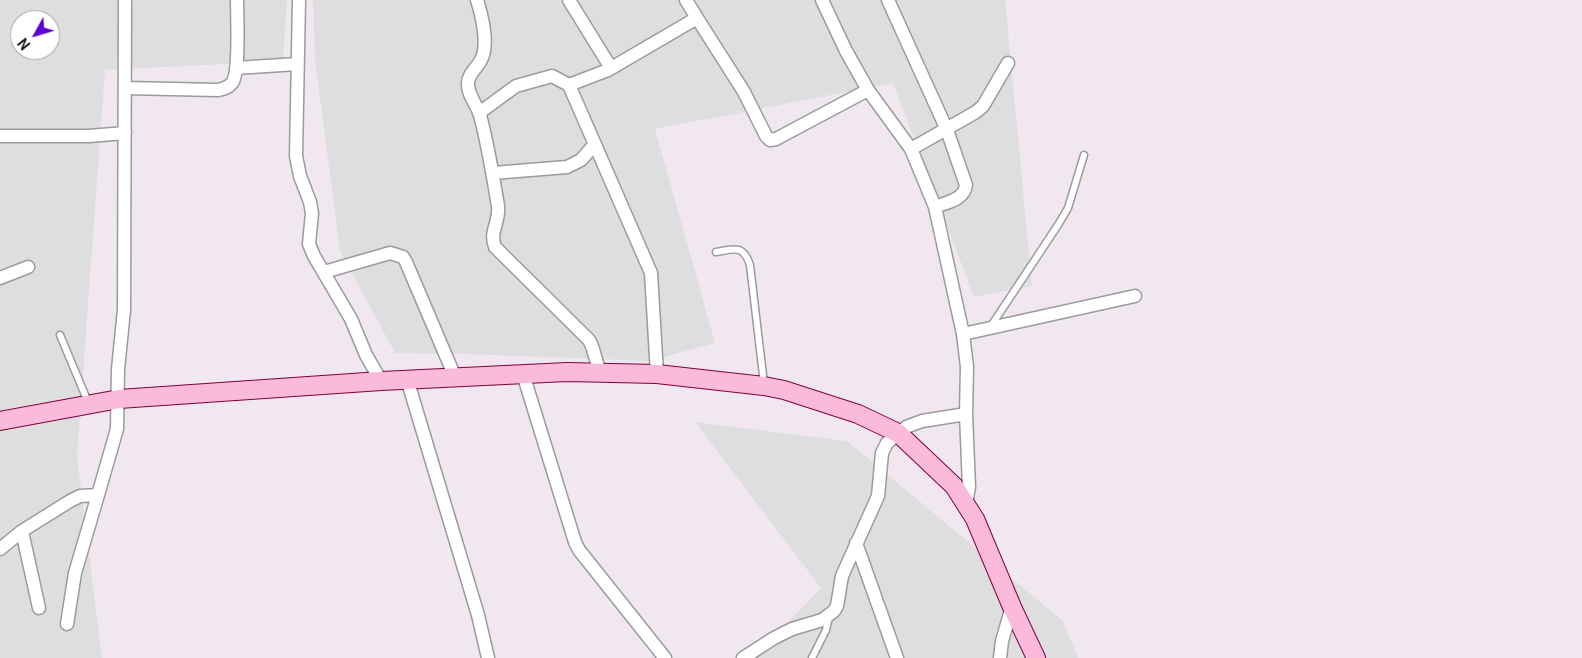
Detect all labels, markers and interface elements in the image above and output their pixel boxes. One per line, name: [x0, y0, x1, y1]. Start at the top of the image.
north arrow: [10, 10, 60, 60]
text: N: [15, 35, 33, 53]

